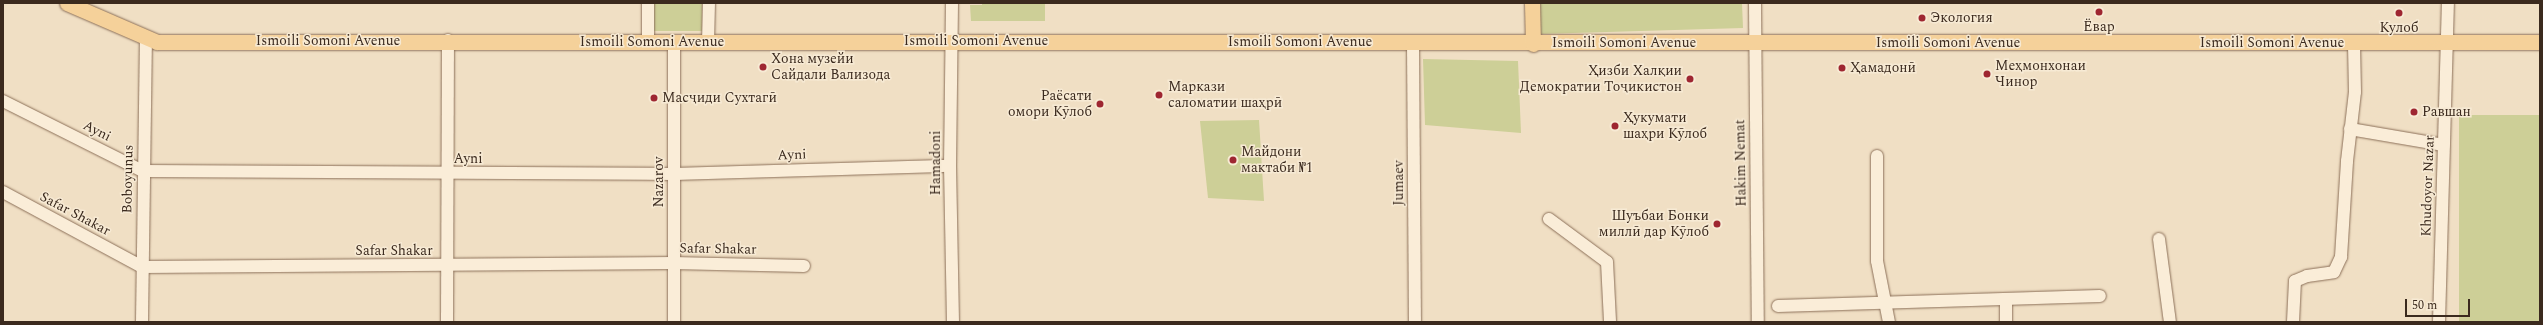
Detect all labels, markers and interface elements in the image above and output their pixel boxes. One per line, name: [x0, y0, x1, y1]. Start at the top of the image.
marker: Ёвар: [2094, 7, 2104, 17]
marker: Кулоб: [2394, 8, 2404, 18]
place label: Экология: [1930, 10, 1993, 26]
marker: Экология: [1917, 13, 1927, 23]
place label: Ёвар: [2083, 19, 2115, 35]
place label: Кулоб: [2379, 20, 2419, 36]
street label: Ismoili Somoni Avenue: [256, 33, 400, 49]
street label: Ismoili Somoni Avenue: [904, 33, 1048, 49]
street label: Ismoili Somoni Avenue: [580, 34, 724, 50]
street label: Ismoili Somoni Avenue: [1228, 34, 1372, 50]
street label: Ismoili Somoni Avenue: [1552, 35, 1696, 51]
street label: Ismoili Somoni Avenue: [1876, 35, 2020, 51]
street label: Ismoili Somoni Avenue: [2200, 35, 2344, 51]
place label: Хона музейи Сайдали Вализода: [771, 51, 890, 84]
place label: Меҳмонхонаи Чинор: [1995, 58, 2086, 90]
place label: Ҳамадонӣ: [1850, 60, 1916, 76]
marker: Хона музейи Сайдали Вализода: [758, 62, 768, 72]
place label: Ҳизби Халқии Демократии Тоҷикистон: [1520, 63, 1682, 96]
marker: Ҳамадонӣ: [1837, 63, 1847, 73]
marker: Меҳмонхонаи Чинор: [1982, 69, 1992, 79]
marker: Ҳизби Халқии Демократии Тоҷикистон: [1685, 74, 1695, 84]
place label: Маркази саломатии шаҳрӣ: [1168, 79, 1282, 112]
place label: Раёсати омори Кӯлоб: [1008, 88, 1092, 120]
marker: Маркази саломатии шаҳрӣ: [1153, 89, 1165, 101]
place label: Масҷиди Сухтагӣ: [662, 90, 777, 106]
marker: Масҷиди Сухтагӣ: [649, 93, 659, 103]
marker: Раёсати омори Кӯлоб: [1095, 99, 1105, 109]
place label: Равшан: [2422, 104, 2471, 120]
marker: Равшан: [2409, 107, 2419, 117]
place label: Ҳукумати шаҳри Кӯлоб: [1623, 110, 1707, 142]
street label: Ayni: [80, 117, 114, 145]
street label: Hakim Nemat: [1732, 119, 1750, 207]
marker: Ҳукумати шаҳри Кӯлоб: [1610, 121, 1620, 131]
street label: Hamadoni: [928, 131, 944, 195]
street label: Khudoyor Nazar: [2418, 135, 2438, 237]
street label: Boboyunus: [119, 144, 137, 214]
place label: Майдони мактаби №1: [1241, 144, 1313, 176]
street label: Ayni: [777, 146, 807, 164]
street label: Ayni: [453, 151, 483, 167]
marker: Майдони мактаби №1: [1228, 155, 1238, 165]
street label: Nazarov: [651, 156, 667, 208]
street label: Jumaev: [1391, 160, 1407, 206]
street label: Safar Shakar: [37, 188, 113, 240]
place label: Шуъбаи Бонки миллӣ дар Кӯлоб: [1599, 208, 1709, 240]
marker: Шуъбаи Бонки миллӣ дар Кӯлоб: [1712, 219, 1722, 229]
street label: Safar Shakar: [679, 240, 757, 258]
street label: Safar Shakar: [355, 243, 433, 259]
scale bar: [2407, 291, 2472, 317]
text: 50 m: [2412, 296, 2437, 315]

